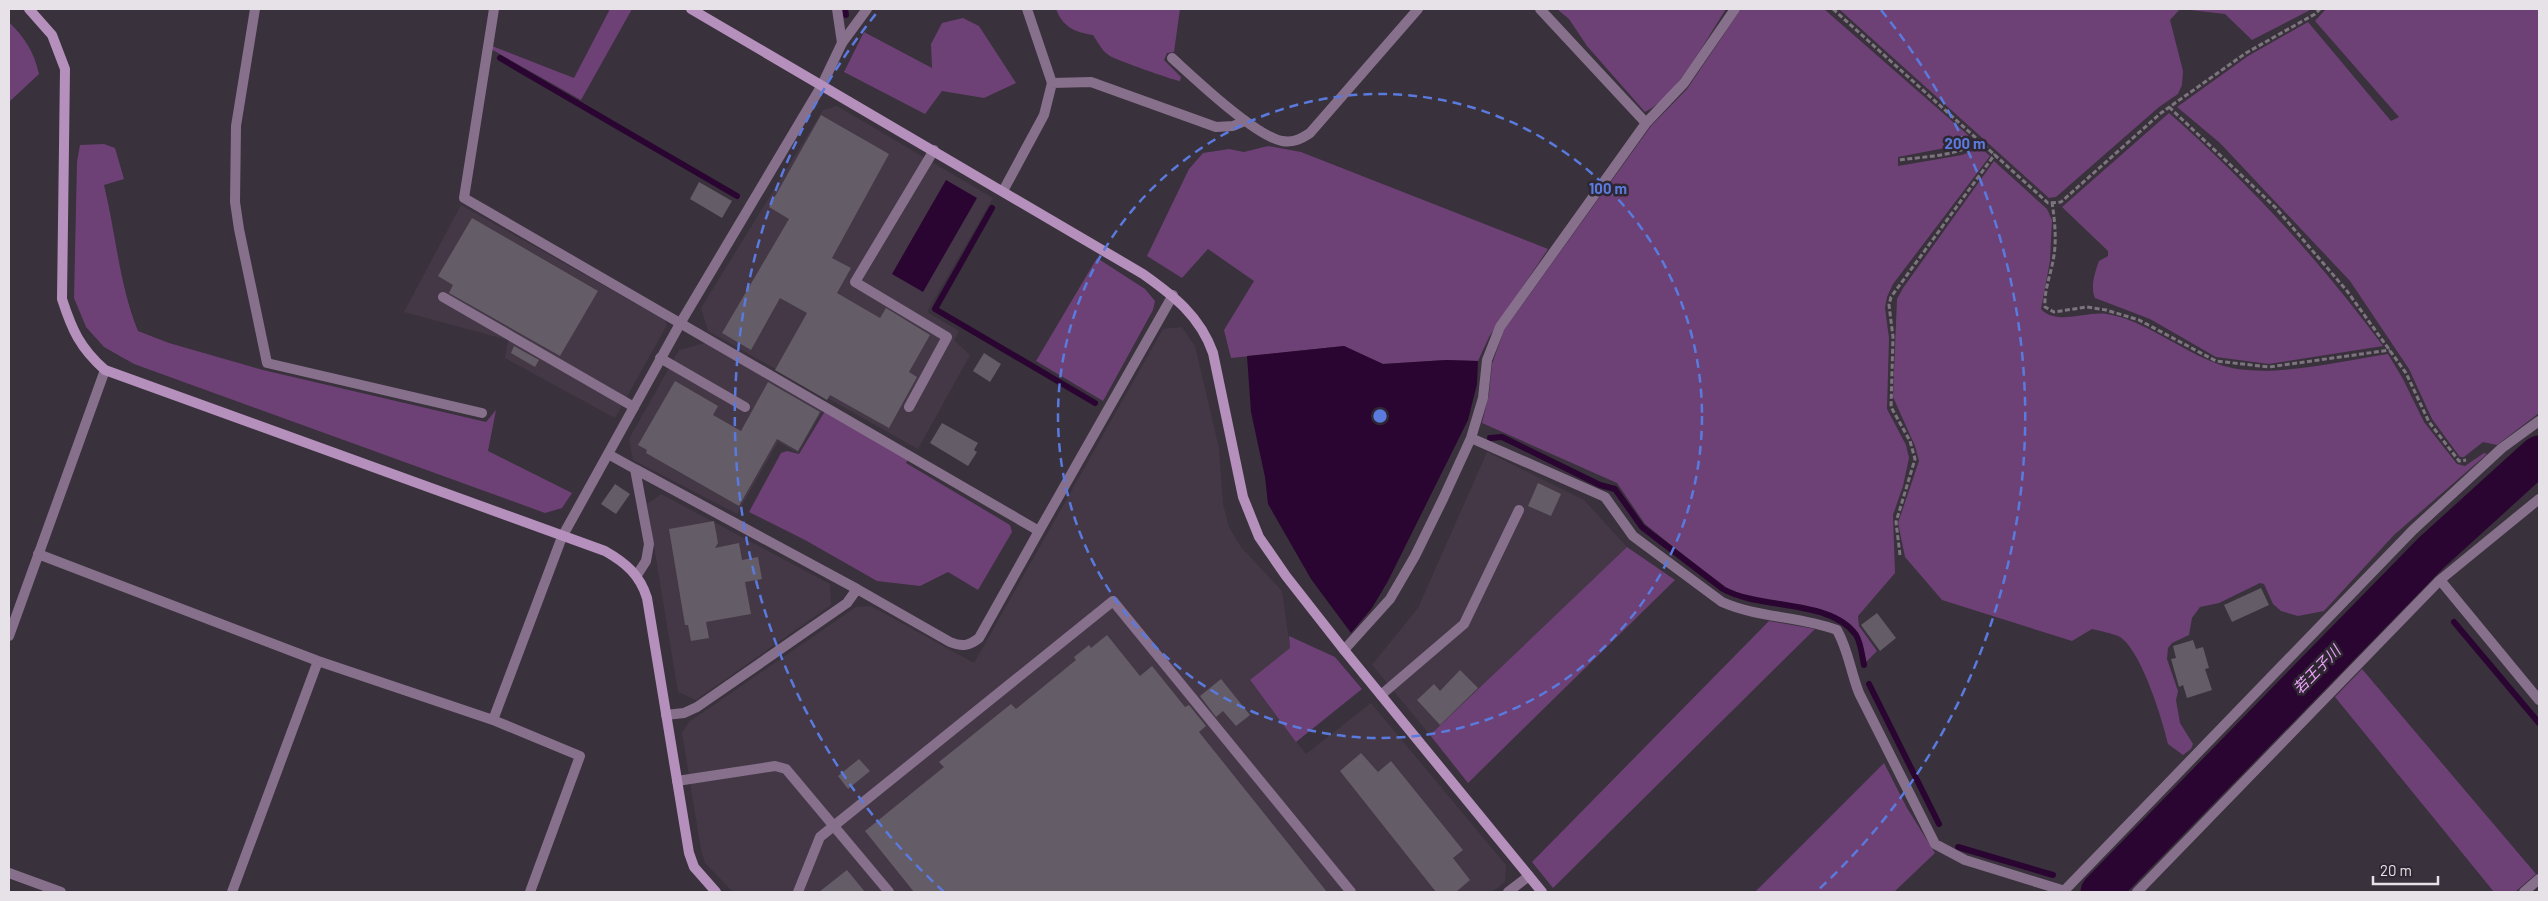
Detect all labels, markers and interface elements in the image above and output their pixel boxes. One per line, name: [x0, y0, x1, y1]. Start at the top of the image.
text: 200 m: [1944, 134, 1986, 152]
text: 100 m: [1589, 179, 1627, 197]
centre of rings: [1371, 407, 1389, 425]
water label: 若王子川: [2289, 640, 2345, 697]
scale bar: [2373, 854, 2438, 886]
text: 20 m: [2380, 861, 2412, 879]

